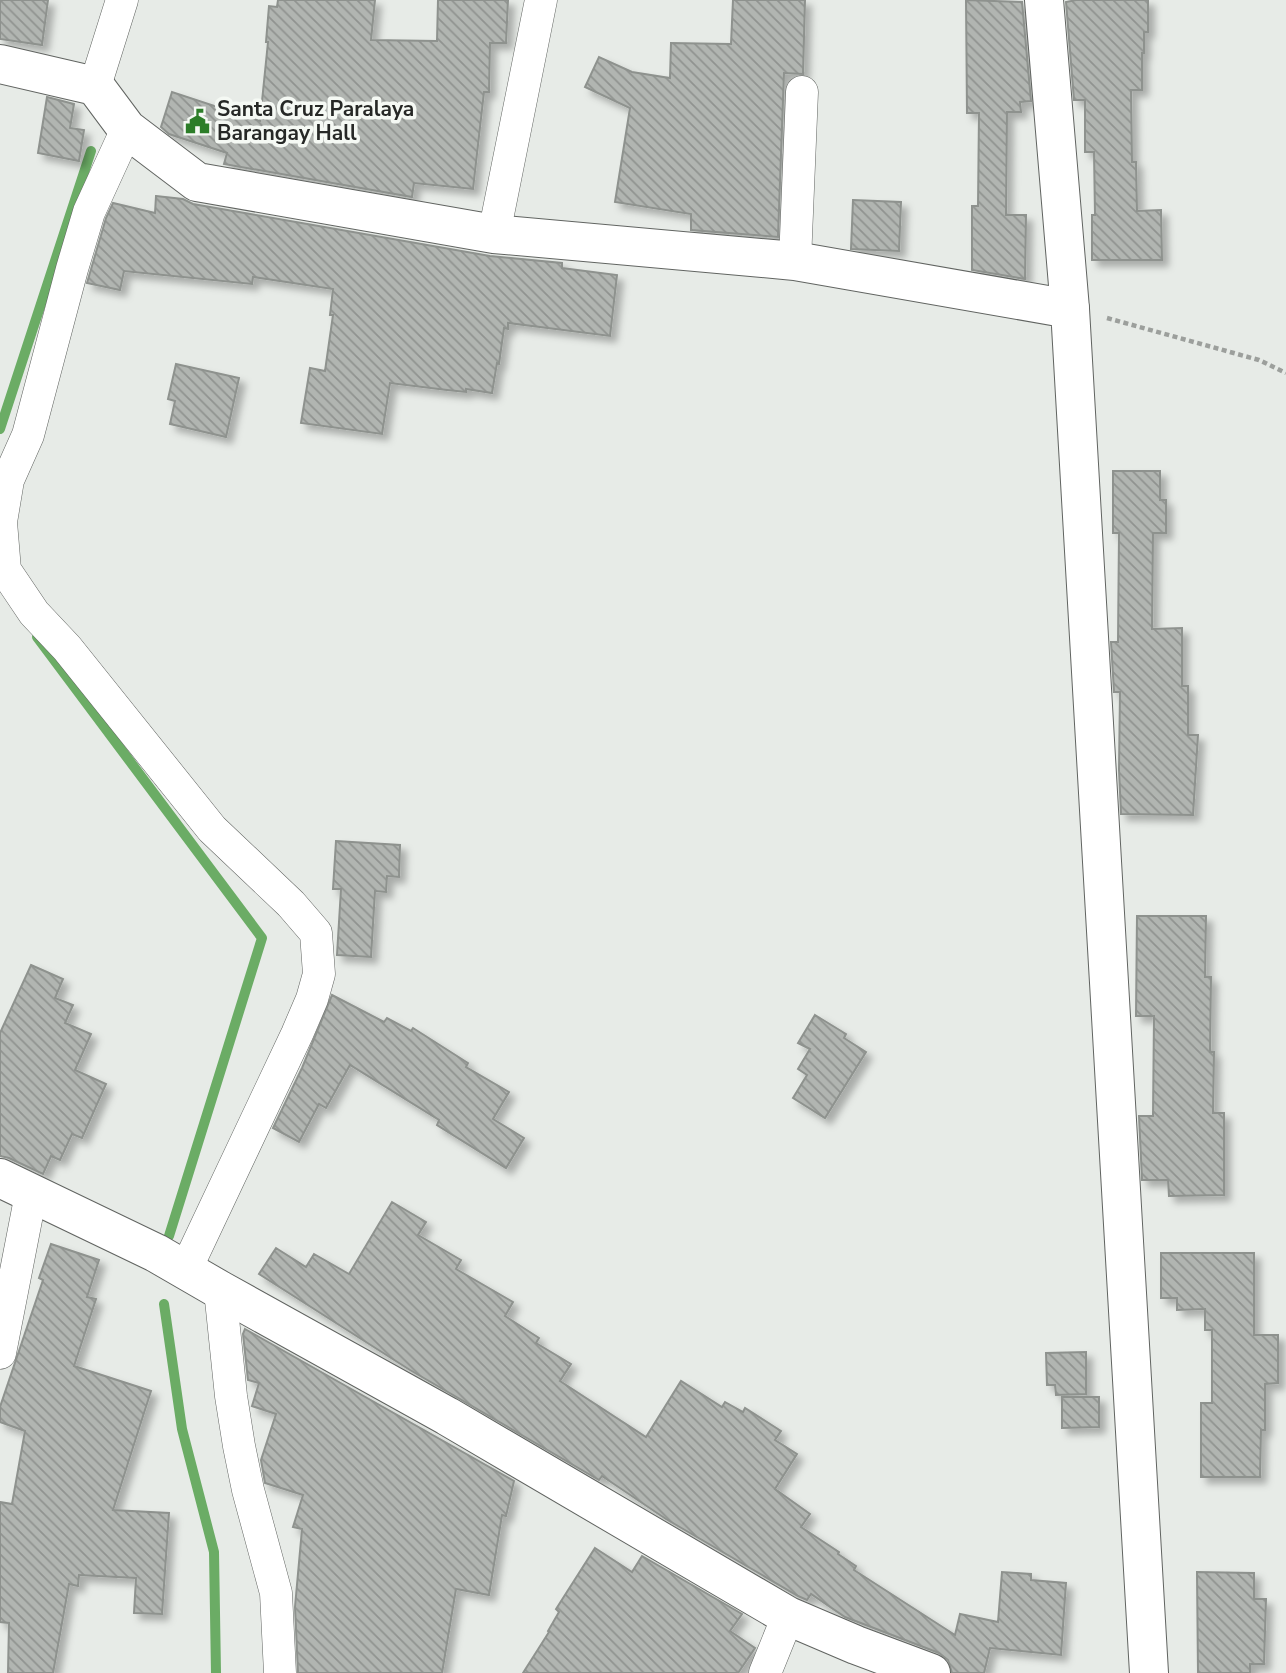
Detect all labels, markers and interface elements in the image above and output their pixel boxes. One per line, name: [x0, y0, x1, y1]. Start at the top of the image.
place label: Santa Cruz Paralaya Barangay Hall: [217, 95, 414, 147]
public building icon: Santa Cruz Paralaya Barangay Hall: [183, 107, 211, 135]

